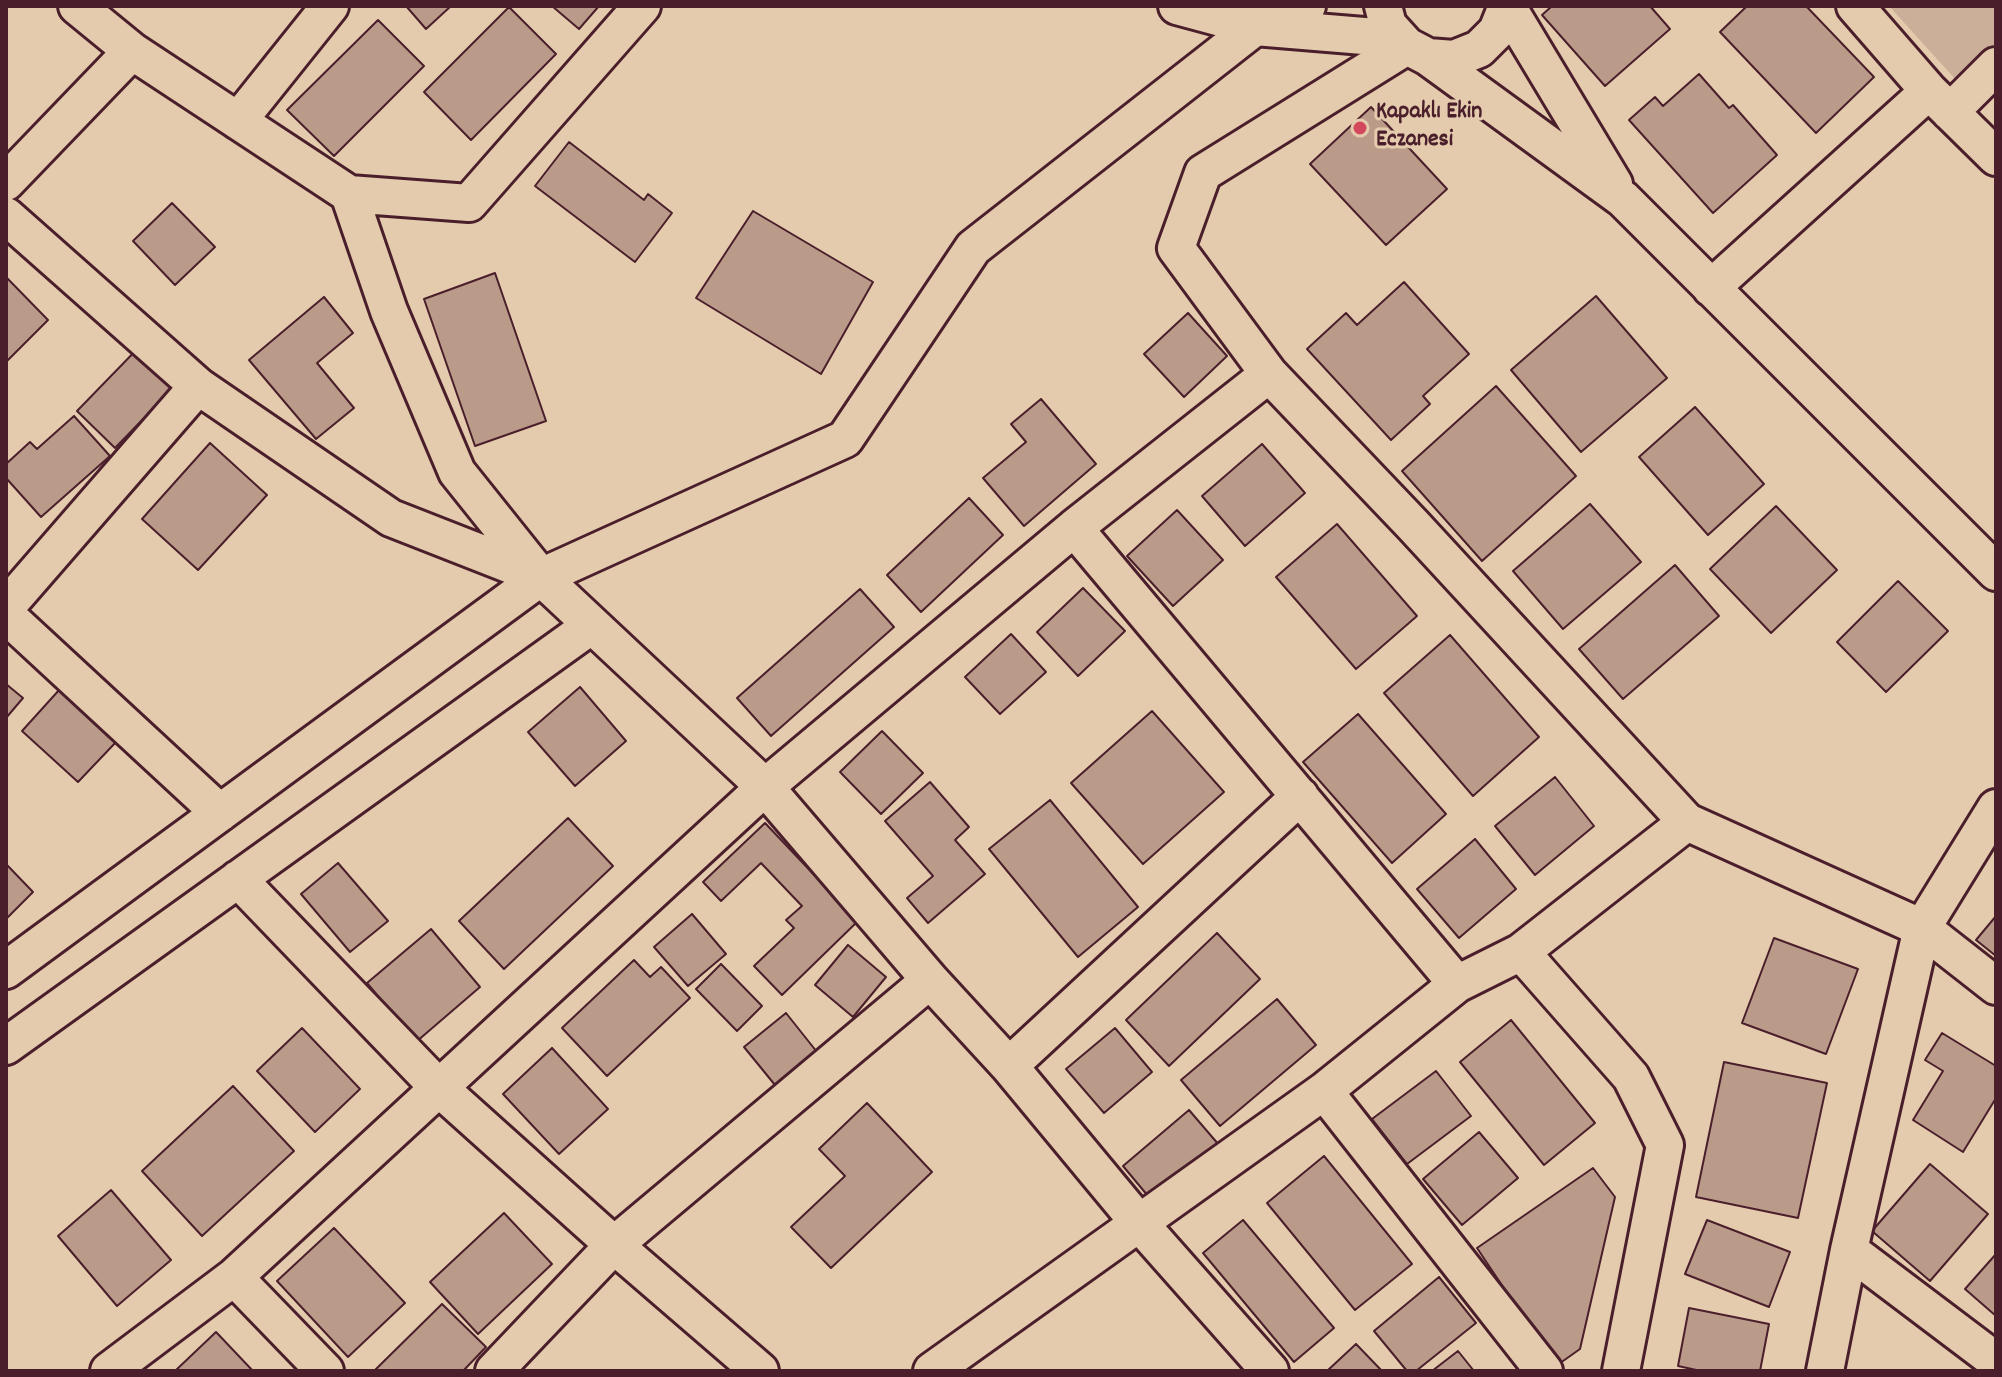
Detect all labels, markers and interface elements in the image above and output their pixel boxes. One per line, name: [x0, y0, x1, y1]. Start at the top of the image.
place label: Kapaklı Ekin Eczanesi: [1376, 100, 1482, 156]
marker: Kapaklı Ekin Eczanesi: [1351, 119, 1369, 137]

